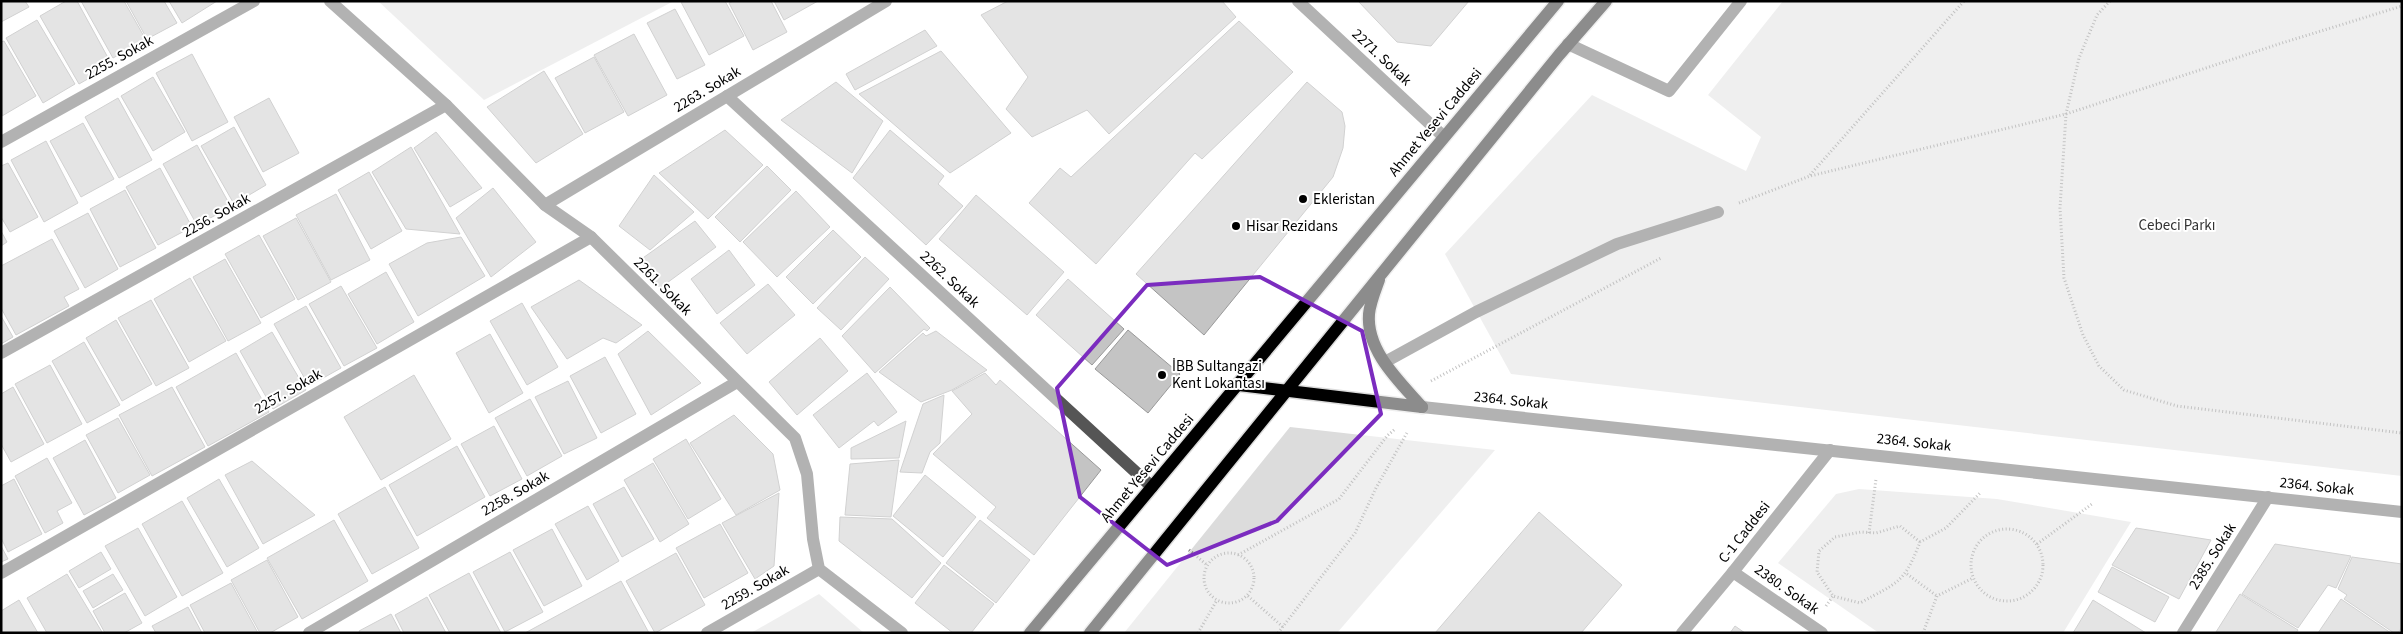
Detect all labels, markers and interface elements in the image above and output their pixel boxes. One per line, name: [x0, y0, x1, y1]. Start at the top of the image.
street label: 2271. Sokak: [1347, 24, 1417, 91]
street label: 2255. Sokak: [81, 30, 158, 85]
street label: 2263. Sokak: [670, 61, 745, 118]
street label: Ahmet Yesevi Caddesi: [1384, 64, 1487, 181]
street label: 2256. Sokak: [178, 188, 255, 243]
place label: Ekleristan: [1313, 189, 1375, 210]
marker: Ekleristan: [1297, 193, 1309, 205]
park label: Cebeci Parkı: [2138, 215, 2216, 236]
place label: Hisar Rezidans: [1246, 216, 1338, 237]
marker: Hisar Rezidans: [1230, 220, 1242, 232]
street label: 2262. Sokak: [915, 246, 985, 313]
street label: 2261. Sokak: [629, 252, 697, 321]
place label: İBB Sultangazi Kent Lokantası: [1172, 356, 1265, 394]
street label: 2257. Sokak: [251, 363, 326, 419]
marker: İBB Sultangazi Kent Lokantası: [1156, 369, 1168, 381]
street label: 2364. Sokak: [1473, 386, 1550, 415]
street label: Ahmet Yesevi Caddesi: [1096, 410, 1199, 527]
street label: 2364. Sokak: [1876, 428, 1953, 457]
street label: 2258. Sokak: [478, 465, 553, 521]
street label: 2364. Sokak: [2279, 472, 2356, 501]
street label: C-1 Caddesi: [1713, 497, 1775, 568]
street label: 2385. Sokak: [2184, 518, 2241, 594]
street label: 2259. Sokak: [718, 559, 793, 615]
street label: 2380. Sokak: [1750, 559, 1824, 620]

